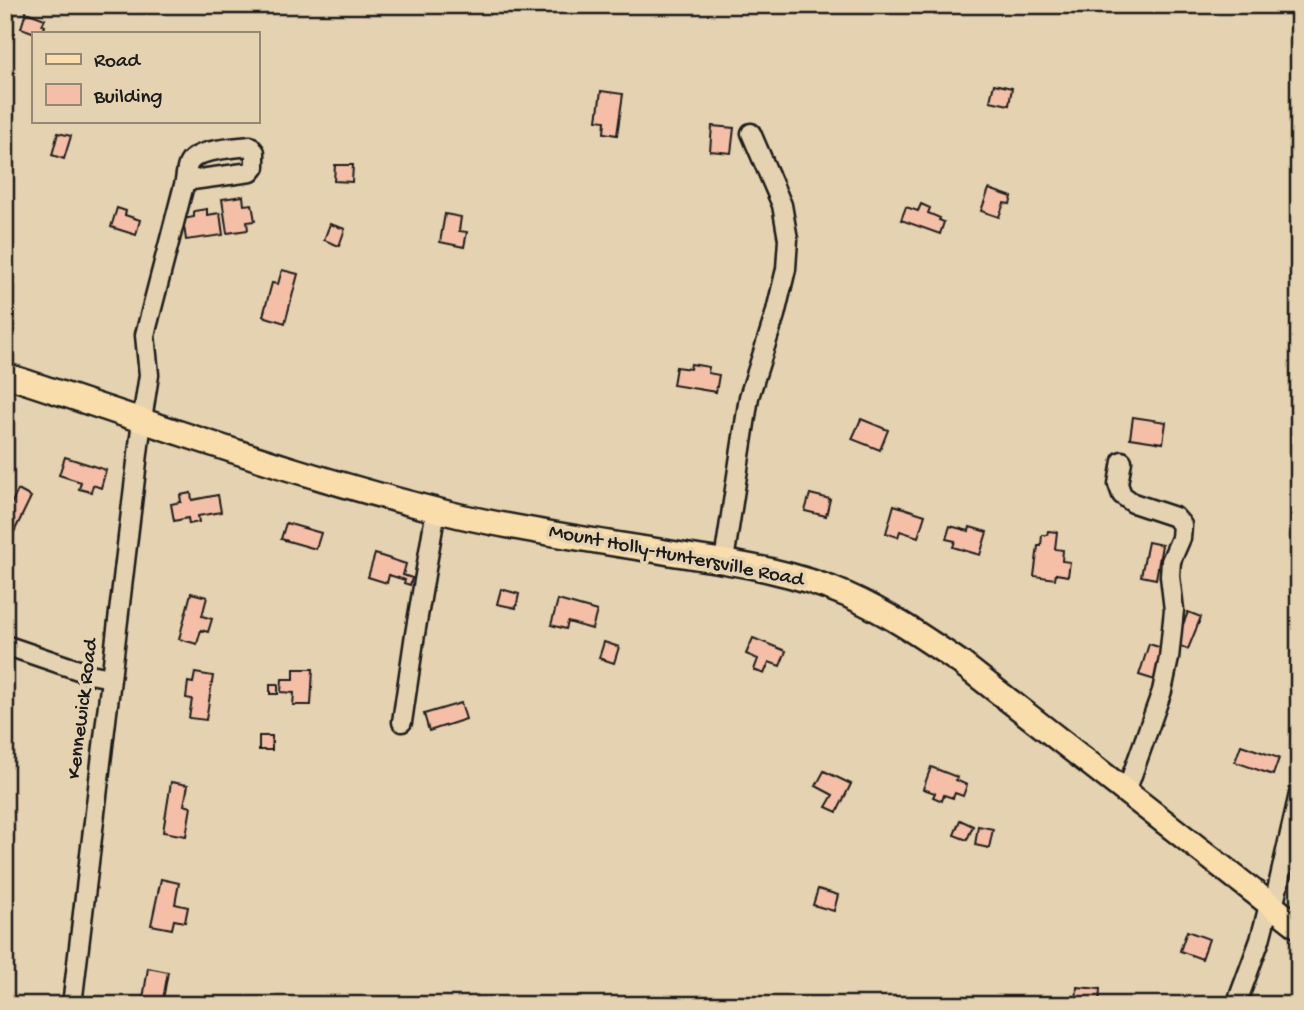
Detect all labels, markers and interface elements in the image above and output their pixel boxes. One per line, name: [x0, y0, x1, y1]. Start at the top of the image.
legend: [32, 32, 259, 122]
text: Road: [94, 50, 142, 75]
text: Building: [93, 86, 163, 111]
street label: Mount Holly-Huntersville Road: [546, 520, 807, 594]
street label: Kennewick Road: [63, 636, 105, 781]

